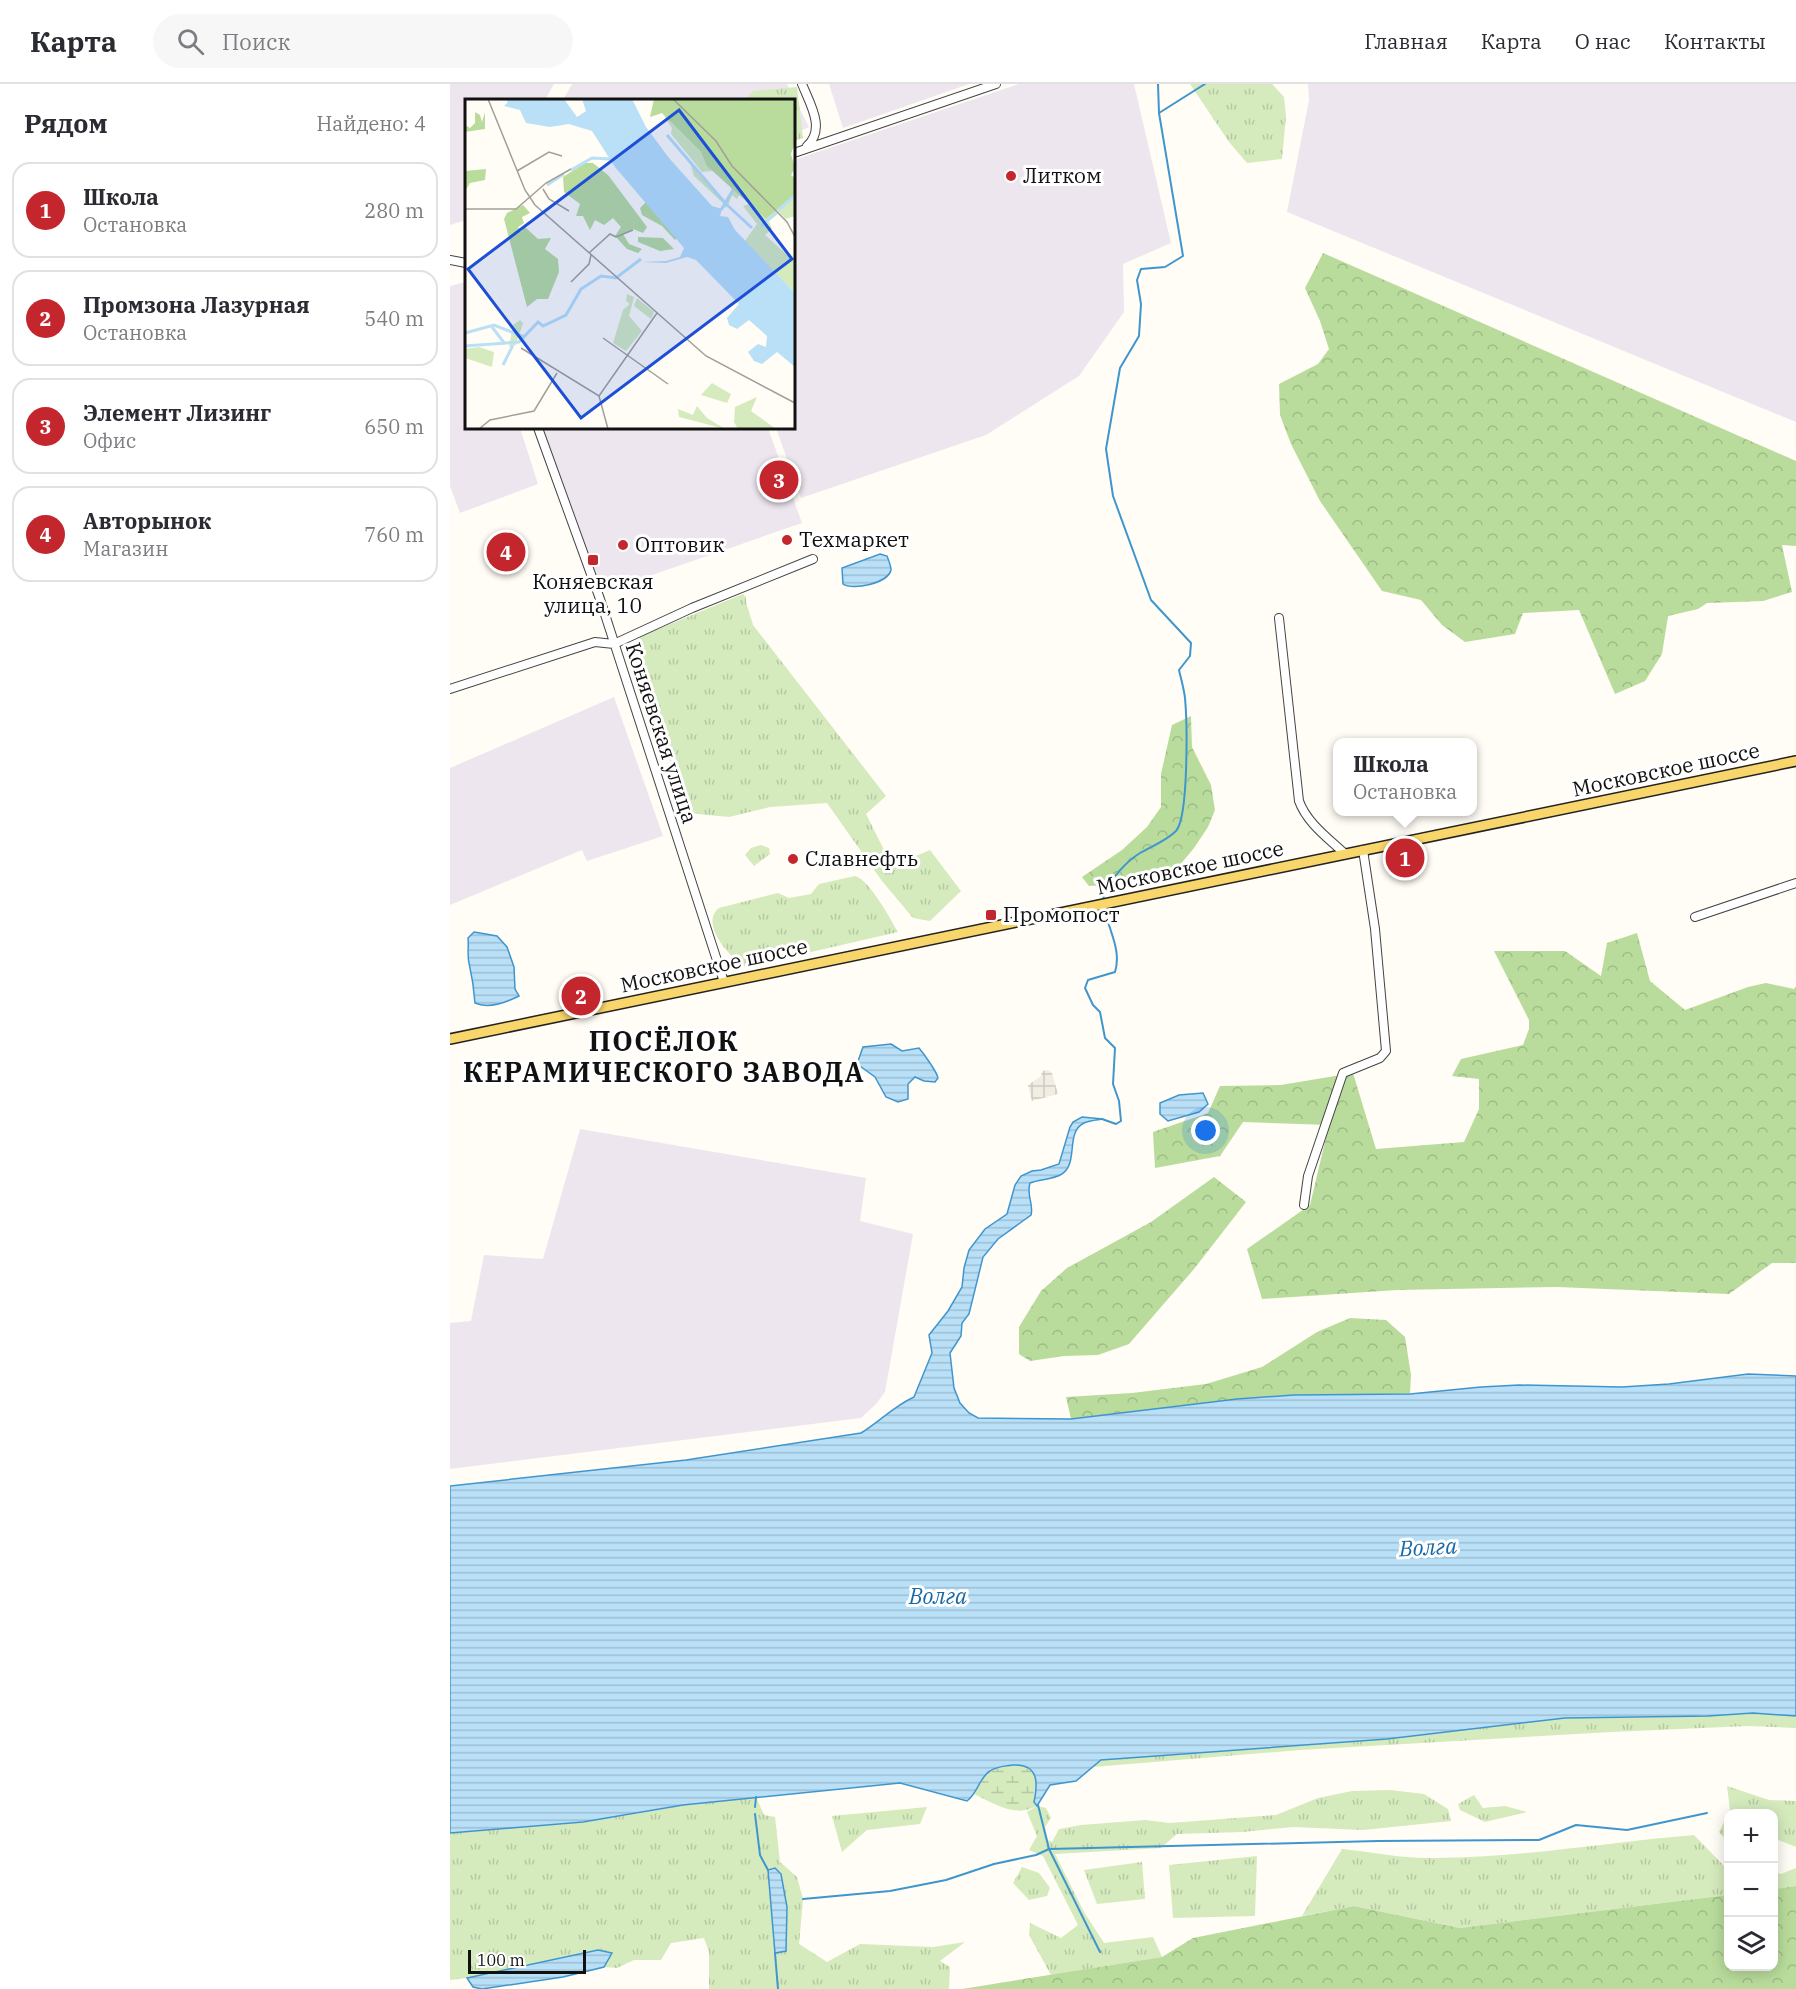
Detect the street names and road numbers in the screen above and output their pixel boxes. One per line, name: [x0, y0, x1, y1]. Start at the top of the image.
street label: Коняевская улица: [620, 639, 704, 827]
street label: Московское шоссе: [1570, 735, 1762, 803]
street label: Московское шоссе: [1094, 833, 1286, 901]
street label: Московское шоссе: [618, 931, 810, 999]

